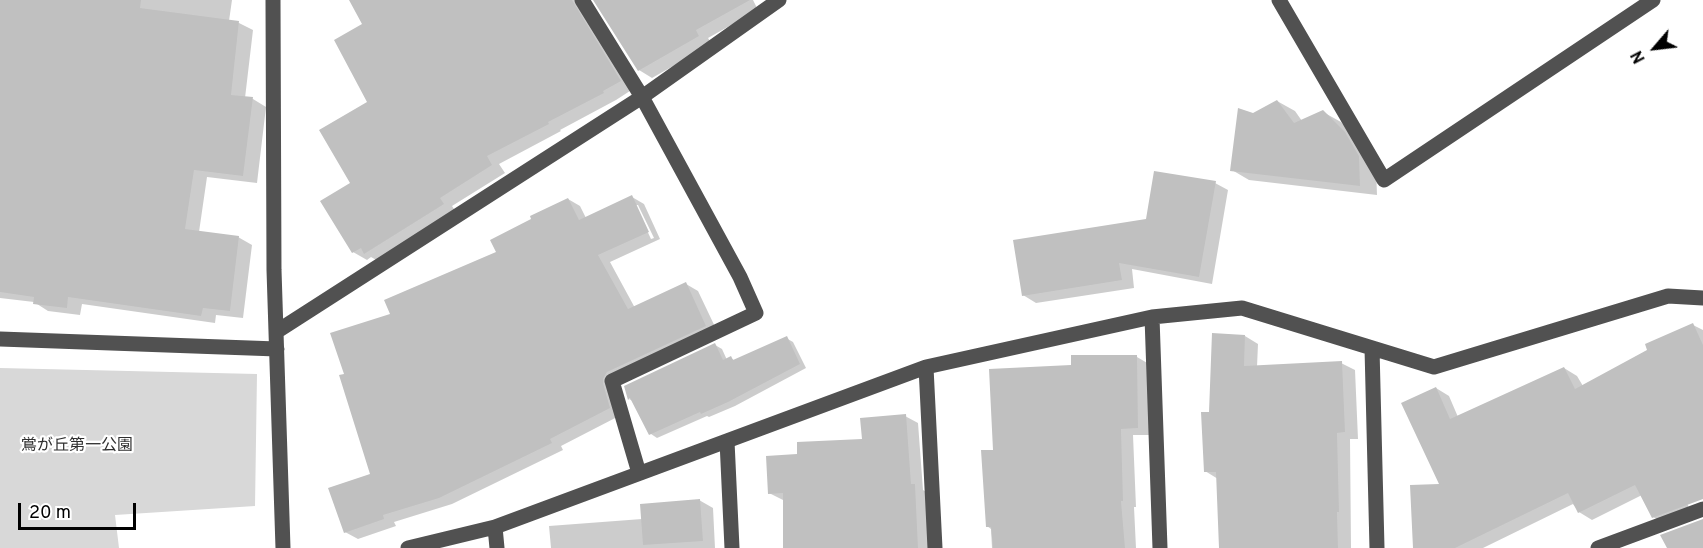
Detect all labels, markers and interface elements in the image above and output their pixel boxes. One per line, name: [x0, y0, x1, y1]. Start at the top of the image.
north arrow: [1625, 18, 1685, 78]
text: N: [1628, 47, 1651, 66]
park label: 鴬が丘第一公園: [21, 437, 133, 457]
scale bar: [21, 491, 140, 529]
text: 20 m: [29, 502, 71, 525]

